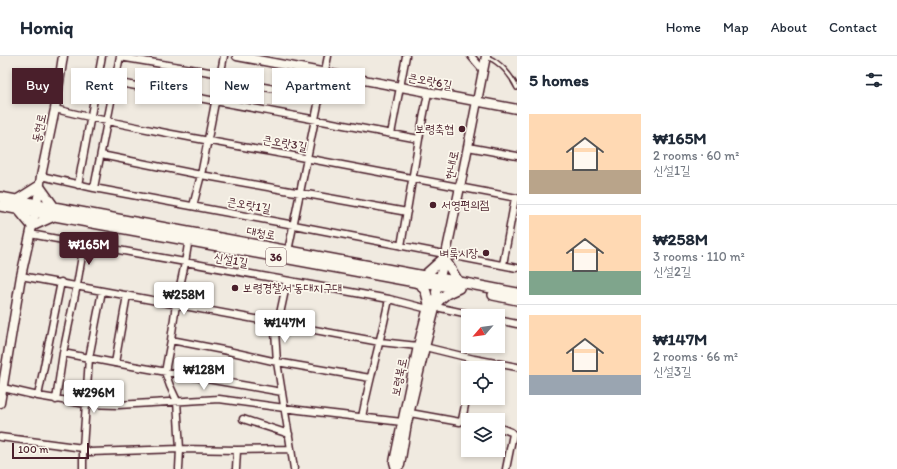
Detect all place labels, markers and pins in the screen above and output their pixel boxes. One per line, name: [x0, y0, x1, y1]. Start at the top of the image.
place label: 보령축협: [415, 122, 454, 136]
marker: 보령축협: [457, 124, 467, 134]
place label: 서영편의점: [441, 198, 489, 212]
marker: 서영편의점: [428, 200, 438, 210]
pin: ₩165M: [61, 232, 117, 266]
place label: 벼룩시장: [439, 246, 478, 260]
marker: 벼룩시장: [481, 248, 491, 258]
place label: 보령경찰서 동대지구대: [243, 281, 342, 295]
pin: ₩258M: [156, 282, 212, 316]
marker: 보령경찰서 동대지구대: [230, 283, 240, 293]
pin: ₩147M: [257, 310, 313, 344]
pin: ₩128M: [176, 357, 232, 391]
pin: ₩296M: [66, 380, 122, 414]

